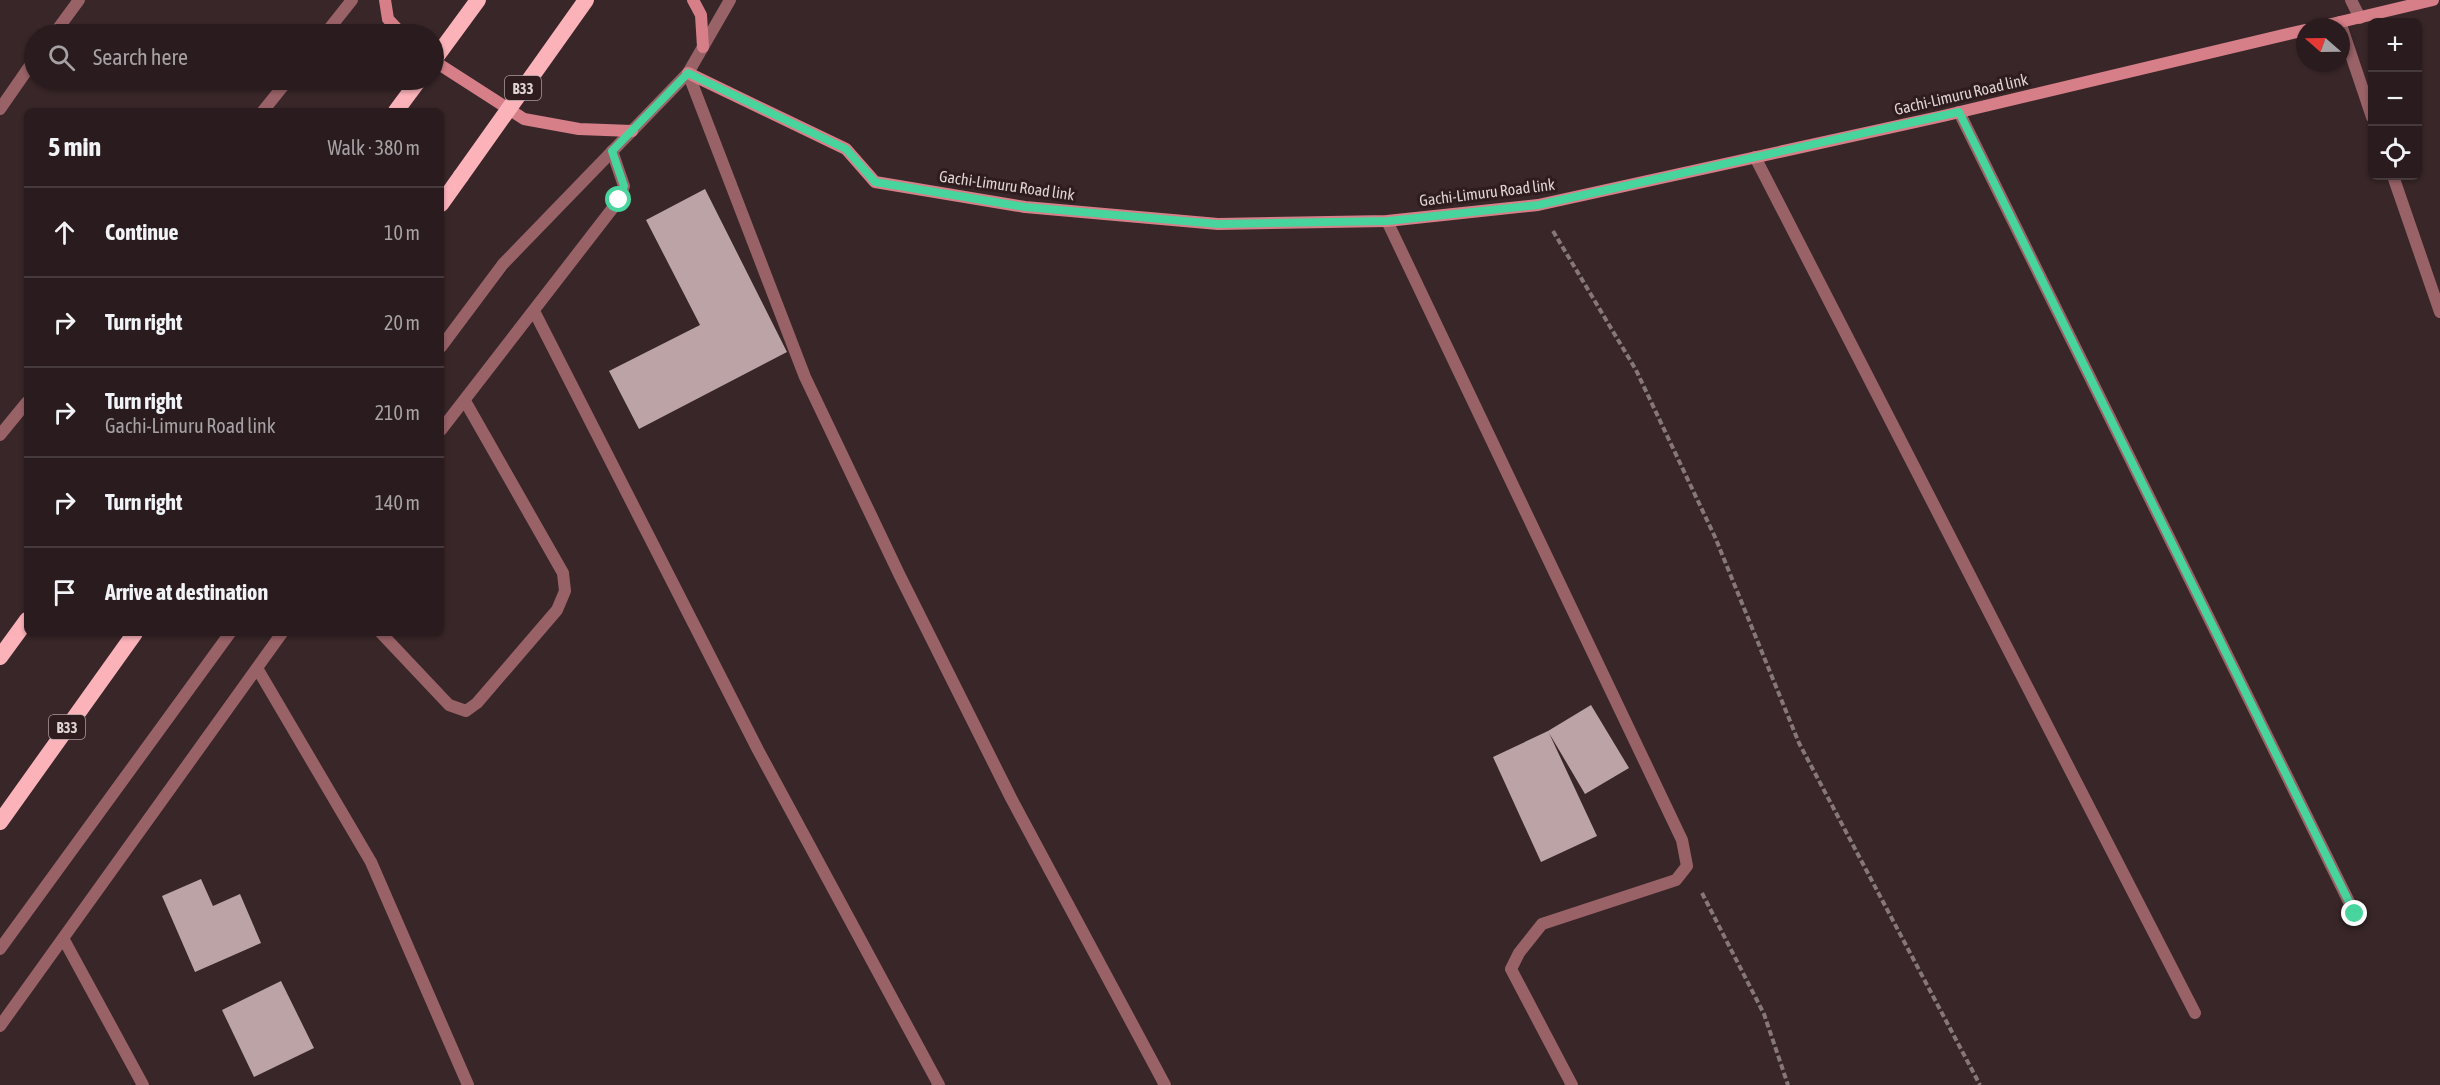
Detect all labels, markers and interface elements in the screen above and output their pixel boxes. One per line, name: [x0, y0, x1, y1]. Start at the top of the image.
north arrow: [2296, 18, 2350, 72]
map controls: [2368, 18, 2422, 180]
button: +: [2368, 18, 2422, 72]
search box: [24, 24, 444, 90]
icon: search: [45, 41, 78, 74]
text: Search here: [93, 44, 188, 70]
street label: Gachi-Limuru Road link: [1892, 70, 2030, 118]
button: −: [2368, 72, 2422, 126]
road number: B33: [505, 76, 541, 100]
button: locate: [2368, 126, 2422, 180]
text: 5 min: [48, 132, 101, 162]
text: Walk · 380 m: [328, 136, 420, 159]
street label: Gachi-Limuru Road link: [938, 167, 1076, 203]
street label: Gachi-Limuru Road link: [1418, 175, 1556, 209]
route start: [605, 186, 631, 212]
icon: ahead: [48, 216, 81, 249]
text: Continue: [105, 219, 179, 245]
text: 10 m: [384, 221, 420, 244]
icon: right: [48, 306, 81, 339]
text: Turn right: [105, 309, 182, 335]
text: 20 m: [384, 311, 420, 334]
text: Turn right: [105, 388, 182, 414]
icon: right: [48, 396, 81, 429]
text: 210 m: [375, 401, 420, 424]
text: Gachi-Limuru Road link: [105, 414, 276, 437]
icon: right: [48, 486, 81, 519]
text: Turn right: [105, 489, 182, 515]
text: 140 m: [375, 491, 420, 514]
icon: arrive: [48, 576, 81, 609]
text: Arrive at destination: [105, 579, 268, 605]
road number: B33: [49, 715, 85, 739]
route end: [2341, 900, 2367, 926]

